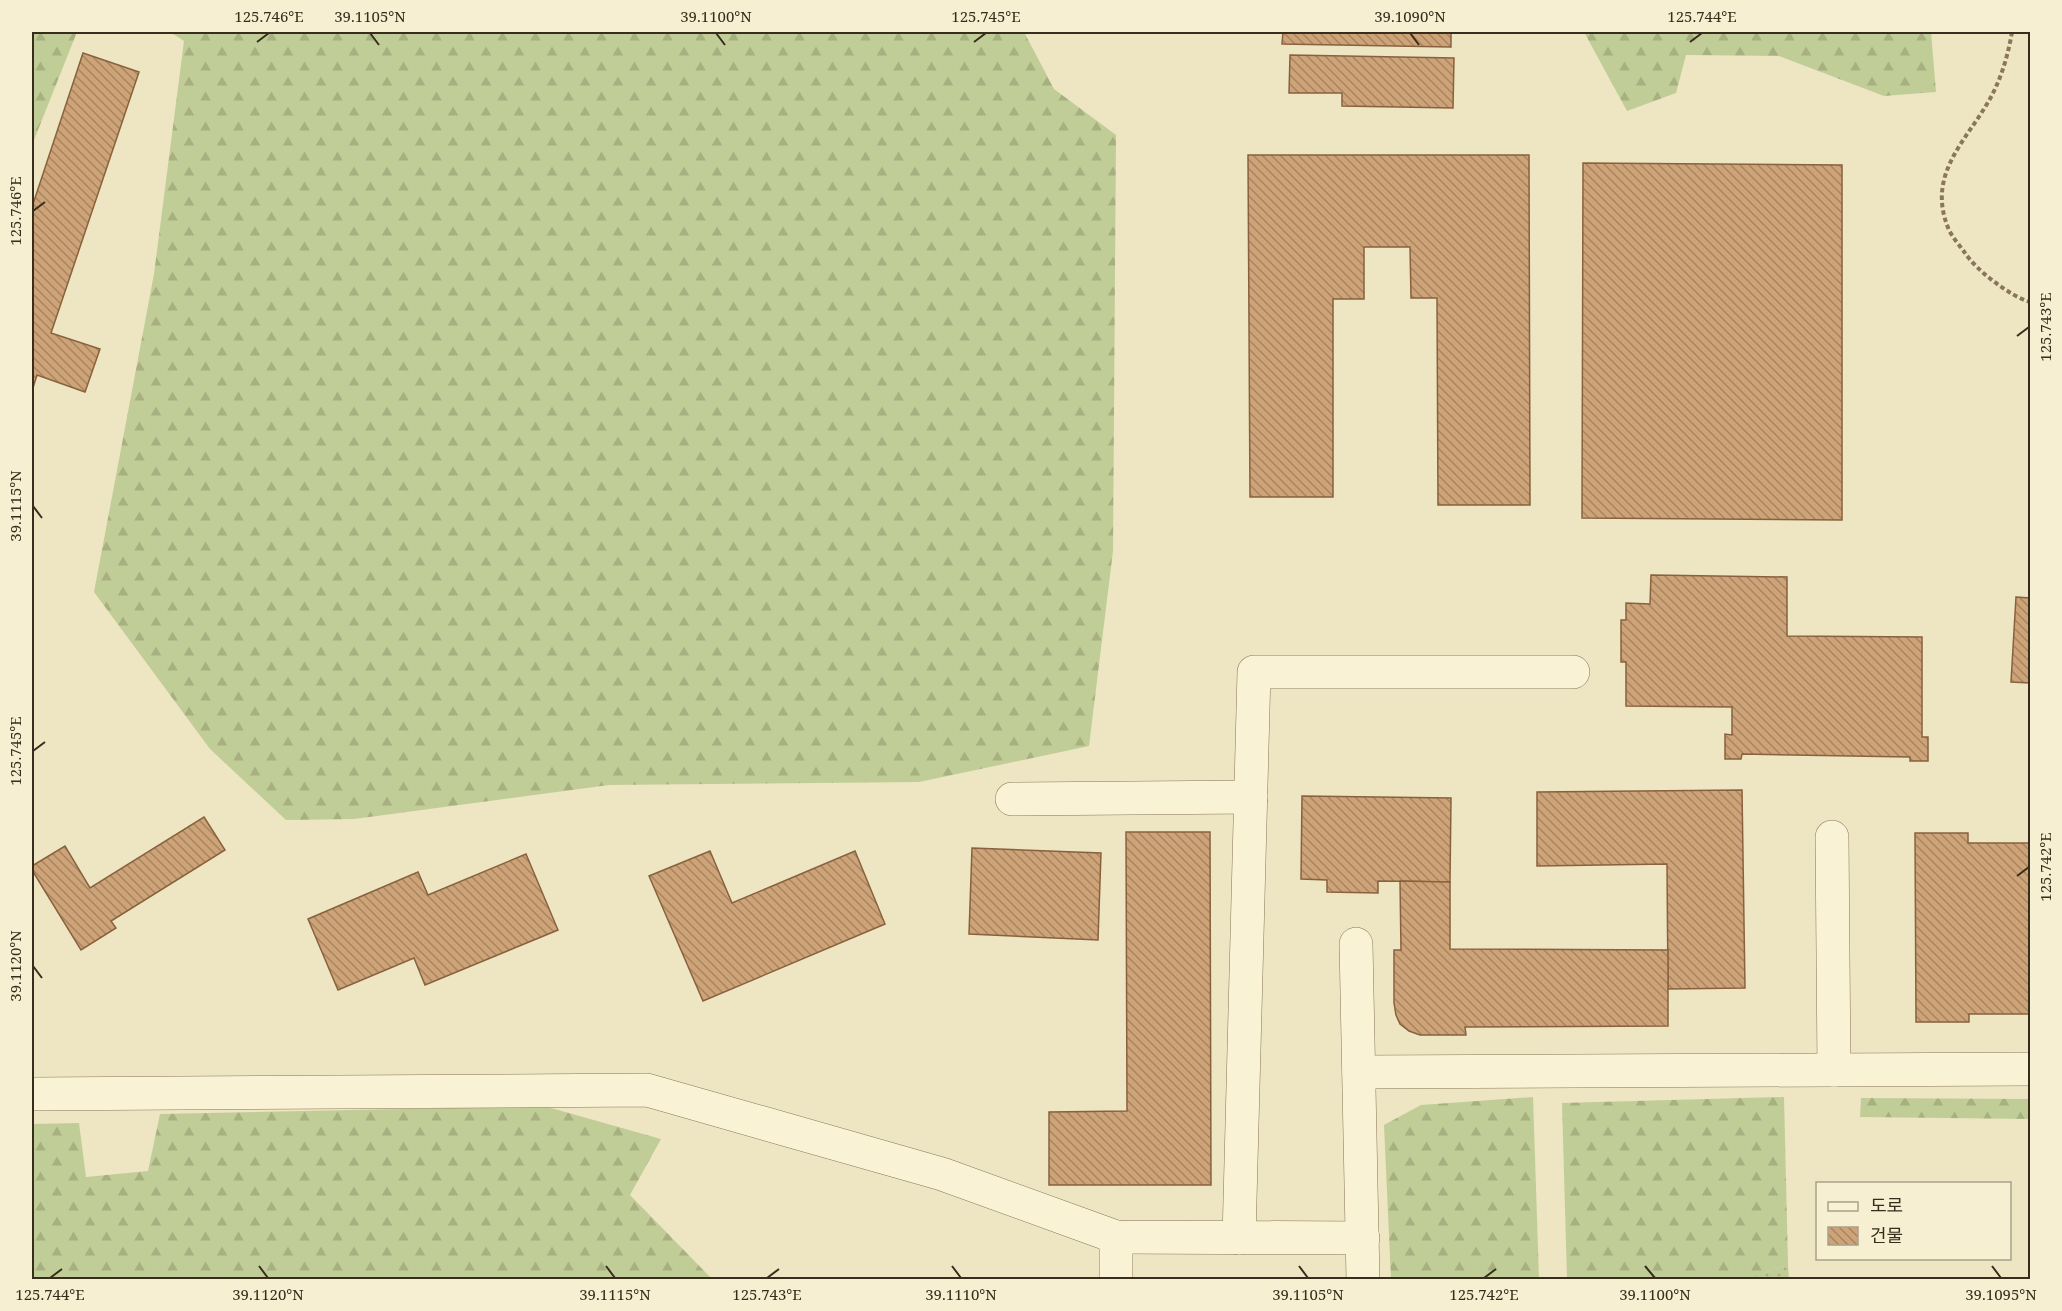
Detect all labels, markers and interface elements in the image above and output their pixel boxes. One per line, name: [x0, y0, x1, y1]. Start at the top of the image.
text: 125.746°E: [234, 6, 304, 26]
text: 39.1105°N: [334, 6, 406, 26]
text: 39.1100°N: [680, 6, 752, 26]
text: 125.745°E: [951, 6, 1021, 26]
text: 39.1090°N: [1374, 6, 1446, 26]
text: 125.744°E: [1667, 6, 1737, 26]
text: 125.746°E: [5, 176, 25, 246]
text: 125.743°E: [2035, 292, 2055, 362]
text: 39.1115°N: [5, 470, 25, 542]
text: 125.745°E: [5, 716, 25, 786]
text: 125.742°E: [2035, 832, 2055, 902]
text: 39.1120°N: [5, 930, 25, 1002]
legend: [1816, 1182, 2011, 1260]
text: 도로: [1870, 1193, 1903, 1217]
text: 건물: [1870, 1223, 1903, 1247]
text: 125.744°E: [15, 1284, 85, 1304]
text: 39.1120°N: [232, 1284, 304, 1304]
text: 39.1115°N: [579, 1284, 651, 1304]
text: 125.743°E: [732, 1284, 802, 1304]
text: 39.1110°N: [925, 1284, 997, 1304]
text: 39.1105°N: [1272, 1284, 1344, 1304]
text: 125.742°E: [1449, 1284, 1519, 1304]
text: 39.1100°N: [1619, 1284, 1691, 1304]
text: 39.1095°N: [1965, 1284, 2037, 1304]

